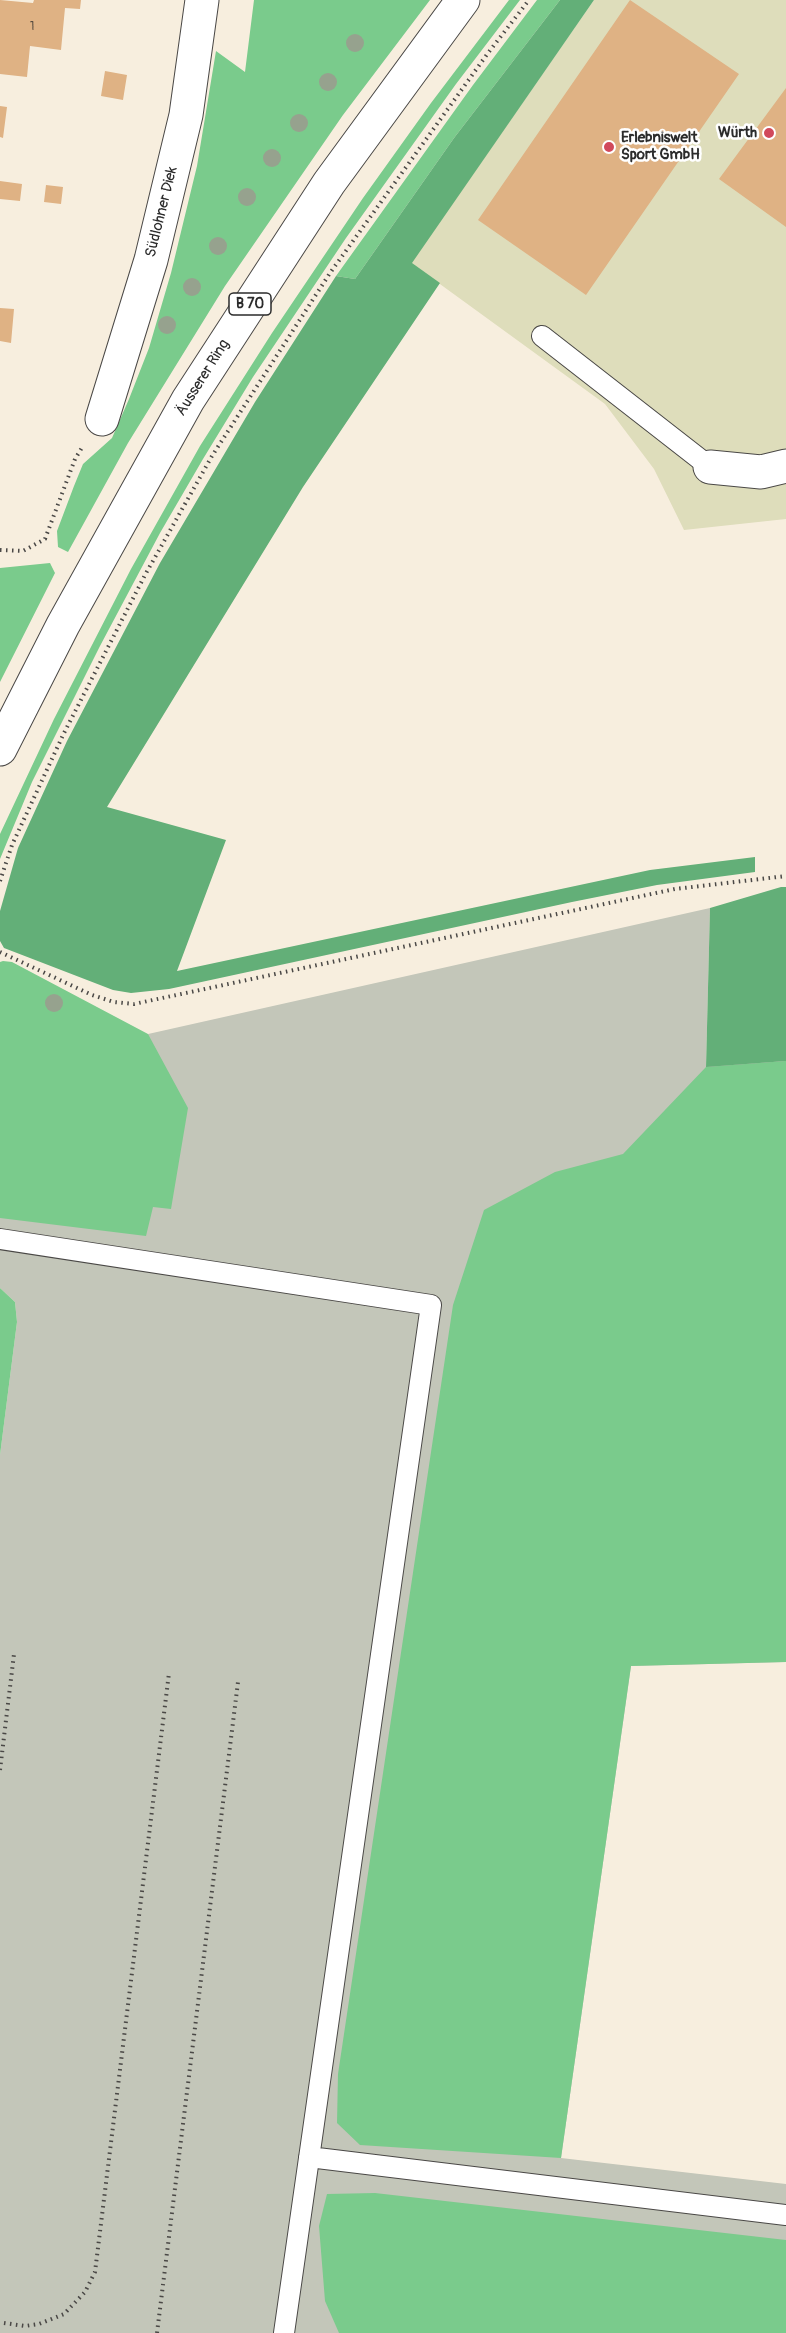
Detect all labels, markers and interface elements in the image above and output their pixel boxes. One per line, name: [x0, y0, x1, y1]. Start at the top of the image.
house number: 1: [30, 20, 34, 34]
place label: Würth: [718, 124, 757, 142]
marker: Würth: [762, 126, 776, 140]
place label: Erlebniswelt Sport GmbH: [621, 129, 700, 164]
marker: Erlebniswelt Sport GmbH: [602, 140, 616, 154]
street label: Südlohner Diek: [142, 165, 182, 259]
road number: B 70: [229, 293, 271, 315]
street label: Äusserer Ring: [172, 336, 234, 420]

